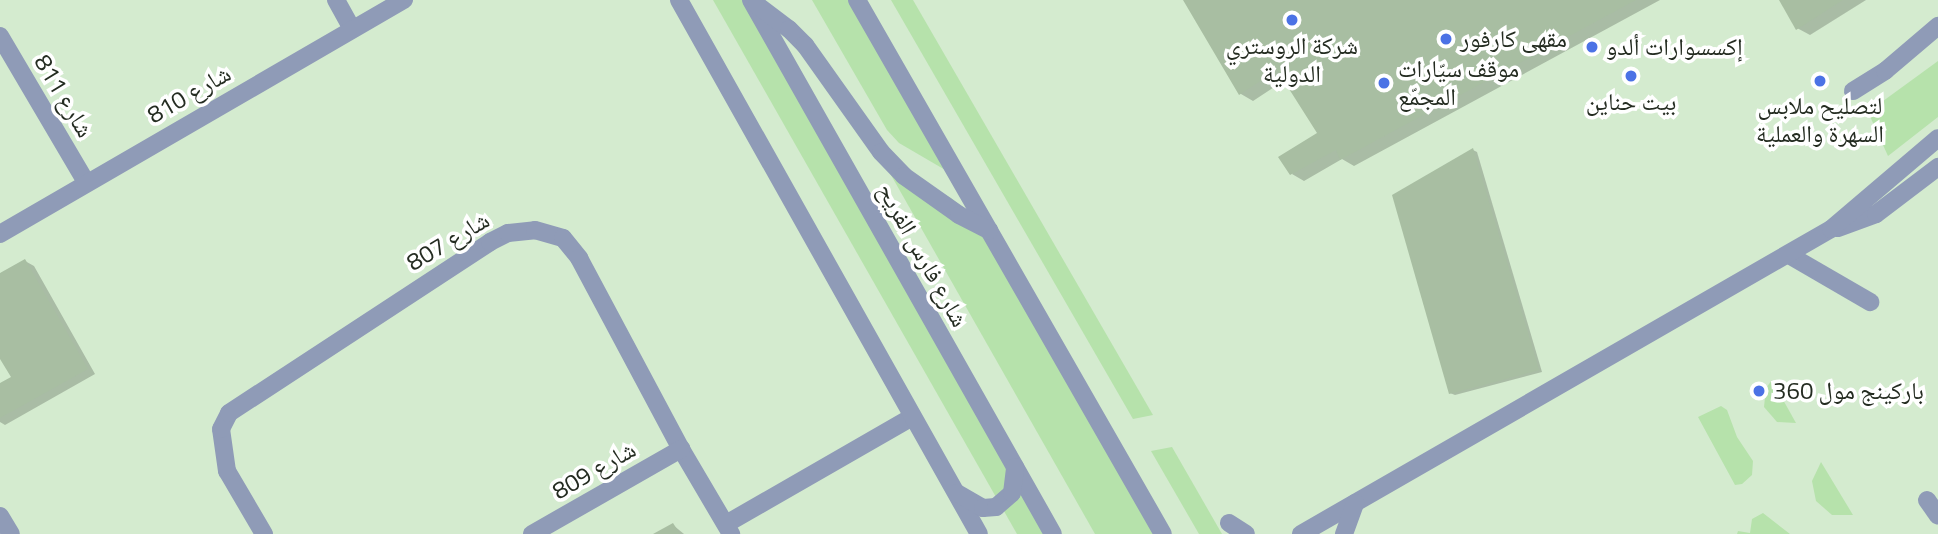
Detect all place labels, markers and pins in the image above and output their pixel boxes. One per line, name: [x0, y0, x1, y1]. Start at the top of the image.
marker: شركة الروستري الدولية: [1284, 12, 1300, 28]
place label: مقهى كارفور: [1460, 25, 1567, 53]
marker: مقهى كارفور: [1438, 31, 1454, 47]
place label: شركة الروستري الدولية: [1226, 32, 1358, 88]
place label: إكسسوارات ألدو: [1606, 33, 1743, 61]
marker: إكسسوارات ألدو: [1584, 39, 1600, 55]
place label: موقف سيّارات المجمّع: [1398, 55, 1519, 111]
marker: بيت حناين: [1623, 68, 1639, 84]
marker: لتصليح ملابس السهرة والعملية: [1812, 73, 1828, 89]
marker: موقف سيّارات المجمّع: [1376, 75, 1392, 91]
place label: بيت حناين: [1586, 88, 1676, 116]
place label: لتصليح ملابس السهرة والعملية: [1756, 92, 1884, 148]
place label: باركينج مول 360: [1773, 377, 1924, 405]
marker: باركينج مول 360: [1751, 383, 1767, 399]

